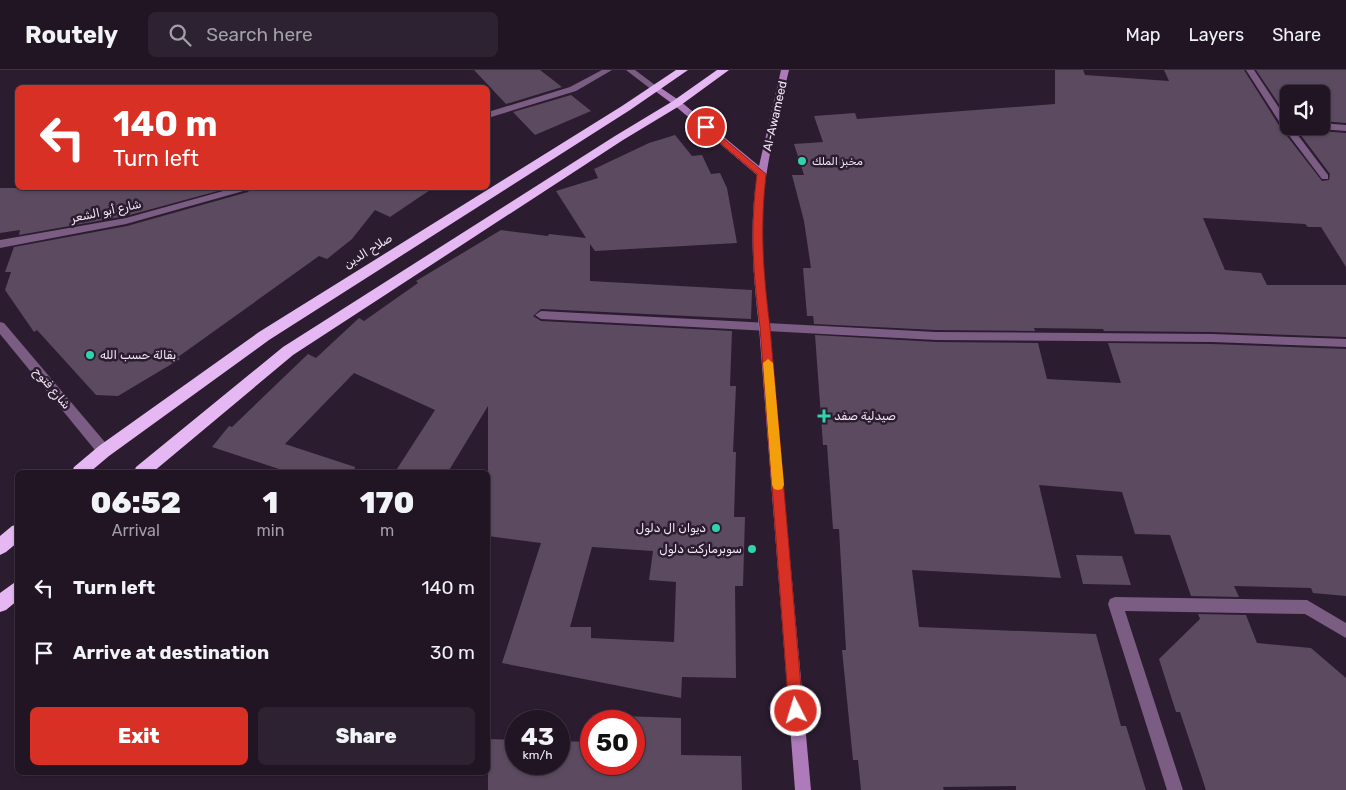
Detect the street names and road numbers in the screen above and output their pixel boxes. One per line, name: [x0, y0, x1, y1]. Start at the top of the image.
street label: Al-Awameed: [760, 80, 790, 152]
street label: شارع أبو الشعر: [68, 197, 143, 227]
street label: صلاح الدين: [341, 231, 396, 273]
street label: شارع فتوح: [29, 364, 73, 413]

